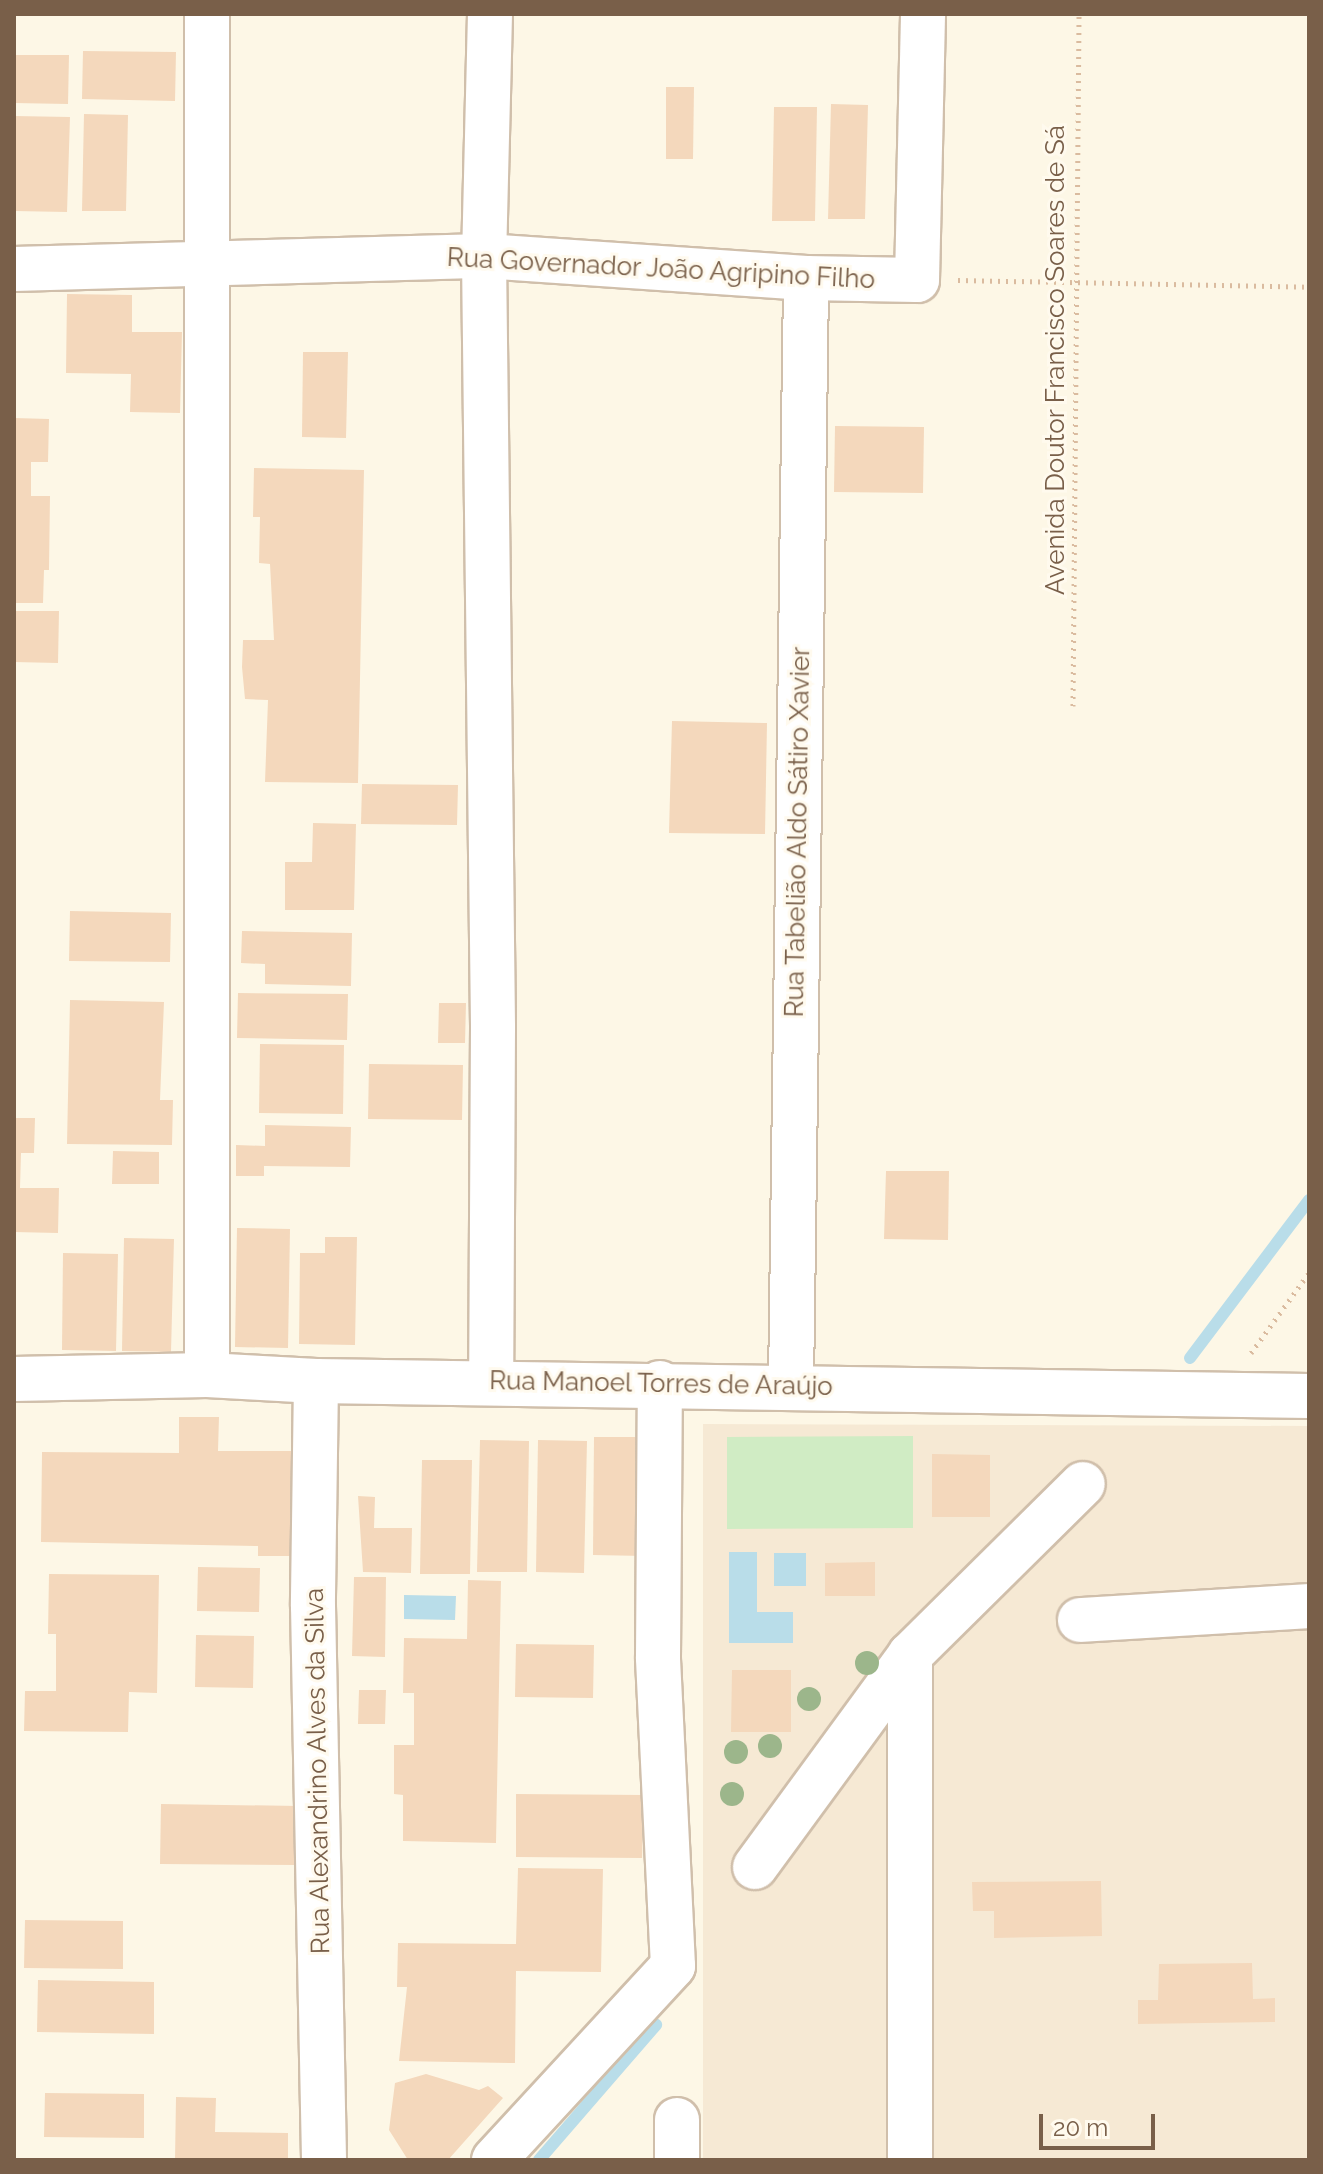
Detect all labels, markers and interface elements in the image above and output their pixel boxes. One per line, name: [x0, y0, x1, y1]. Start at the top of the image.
street label: Avenida Doutor Francisco Soares de Sá: [1040, 125, 1072, 595]
street label: Rua Governador João Agripino Filho: [445, 242, 877, 296]
street label: Rua Tabelião Aldo Sátiro Xavier: [779, 645, 817, 1019]
street label: Rua Manoel Torres de Araújo: [488, 1365, 834, 1403]
street label: Rua Alexandrino Alves da Silva: [299, 1587, 337, 1955]
scale bar: [1043, 2098, 1159, 2148]
text: 20 m: [1053, 2113, 1108, 2142]

